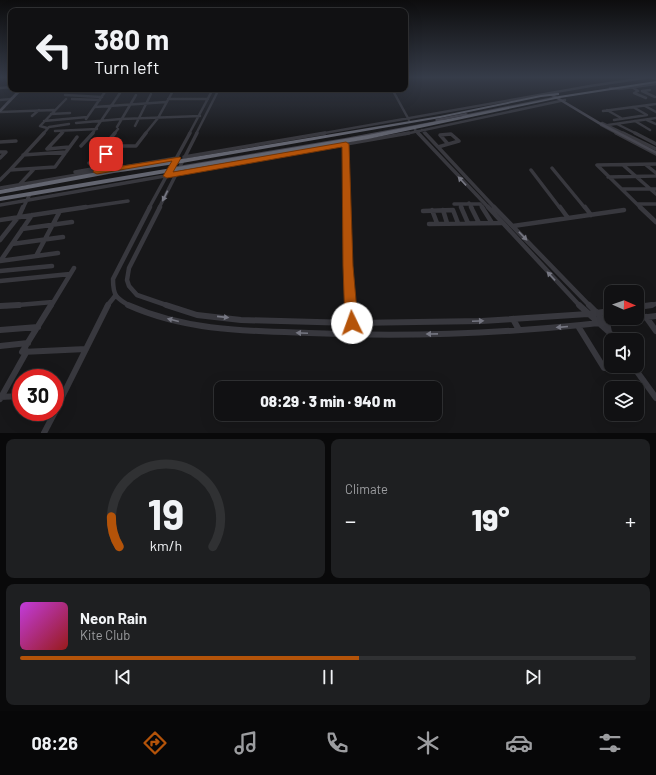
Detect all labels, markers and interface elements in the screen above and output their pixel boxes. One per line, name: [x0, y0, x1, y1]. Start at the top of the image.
text: 380 m: [94, 22, 169, 56]
icon: left: [28, 24, 80, 76]
text: Turn left: [94, 56, 160, 78]
pin: [89, 137, 123, 171]
icon: arrive: [95, 143, 117, 165]
one-way arrow: [457, 176, 467, 186]
one-way arrow: [162, 191, 168, 202]
one-way arrow: [518, 231, 528, 241]
one-way arrow: [547, 271, 556, 280]
north arrow: [604, 285, 644, 325]
map controls: [604, 285, 644, 421]
position arrow: [331, 302, 373, 344]
one-way arrow: [217, 314, 229, 321]
one-way arrow: [167, 317, 179, 323]
one-way arrow: [472, 318, 485, 324]
one-way arrow: [556, 323, 568, 330]
one-way arrow: [295, 330, 308, 336]
one-way arrow: [425, 331, 438, 337]
button: sound: [604, 333, 644, 373]
speed limit sign: 30: [12, 369, 64, 421]
button: layers: [604, 381, 644, 421]
text: 08:29 · 3 min · 940 m: [260, 392, 396, 410]
text: Climate: [345, 481, 388, 497]
text: 19: [147, 487, 184, 537]
text: 19°: [472, 501, 509, 537]
text: −: [345, 507, 356, 533]
text: +: [625, 507, 636, 533]
text: km/h: [149, 536, 182, 553]
text: Neon Rain: [80, 609, 147, 627]
text: Kite Club: [80, 627, 130, 643]
icon: previous: [112, 666, 134, 688]
icon: pause: [317, 666, 339, 688]
icon: next: [522, 666, 544, 688]
icon: directions: [141, 729, 169, 757]
icon: music: [232, 729, 260, 757]
icon: phone: [323, 729, 351, 757]
icon: climate: [414, 729, 442, 757]
icon: car: [505, 729, 533, 757]
icon: filters: [596, 729, 624, 757]
text: 08:26: [32, 732, 78, 754]

